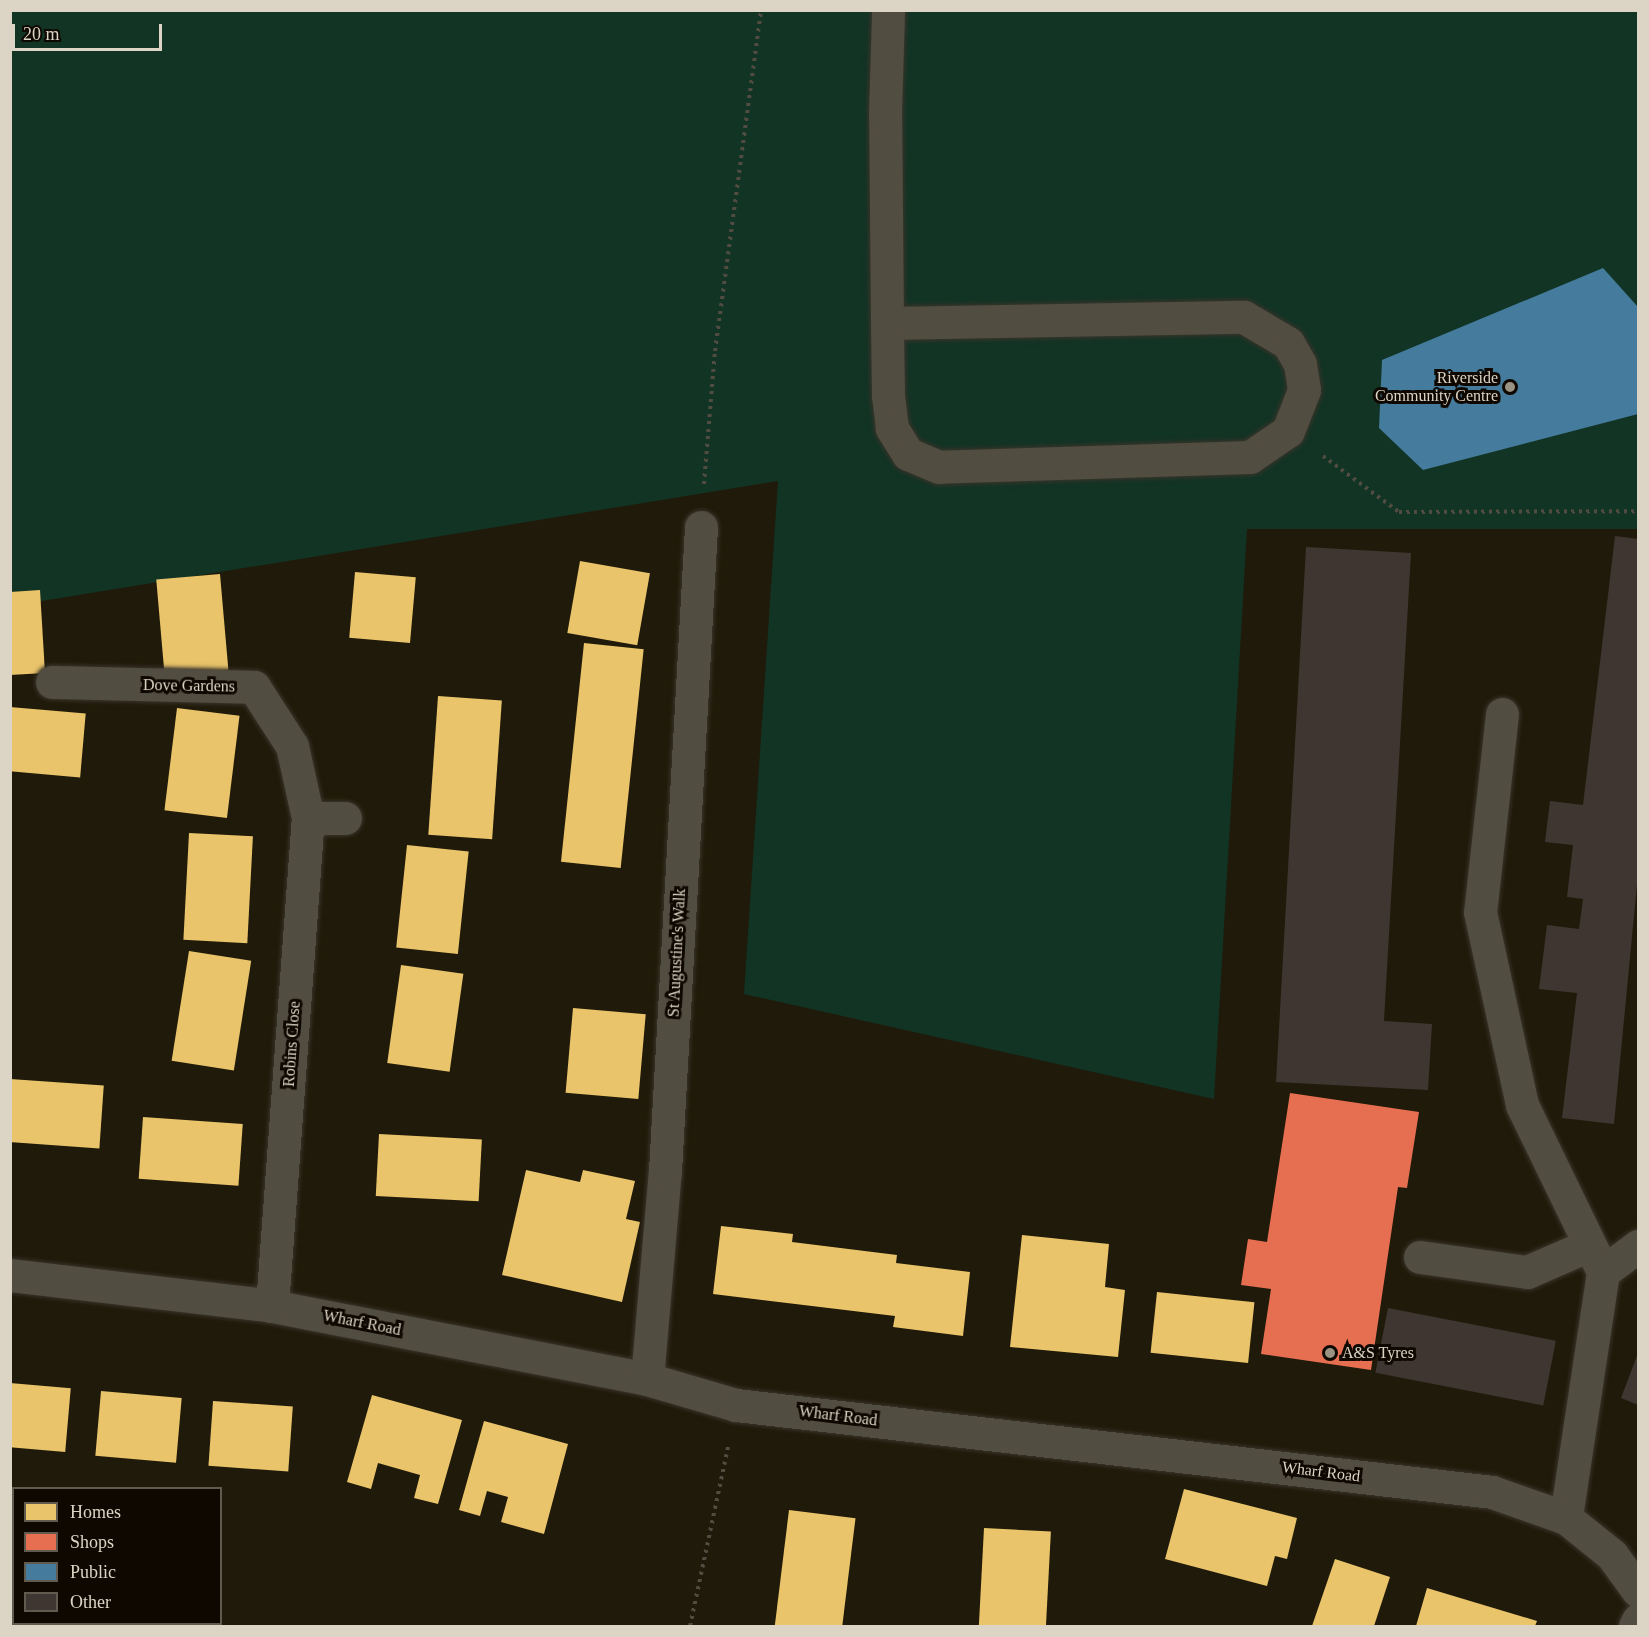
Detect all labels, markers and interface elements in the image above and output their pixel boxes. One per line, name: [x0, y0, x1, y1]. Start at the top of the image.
scale bar: [15, 12, 165, 50]
text: 20 m: [23, 24, 60, 44]
place label: Riverside Community Centre: [1375, 368, 1498, 406]
marker: Riverside Community Centre: [1503, 380, 1517, 394]
street label: Dove Gardens: [143, 676, 235, 696]
street label: St Augustine's Walk: [664, 888, 690, 1018]
street label: Robins Close: [279, 1001, 305, 1087]
street label: Wharf Road: [322, 1306, 402, 1340]
place label: A&S Tyres: [1342, 1343, 1414, 1363]
marker: A&S Tyres: [1323, 1346, 1337, 1360]
street label: Wharf Road: [798, 1402, 878, 1430]
street label: Wharf Road: [1281, 1458, 1361, 1486]
legend: [12, 1487, 222, 1625]
text: Homes: [70, 1502, 121, 1522]
text: Shops: [70, 1532, 114, 1552]
text: Public: [70, 1562, 116, 1582]
text: Other: [70, 1592, 111, 1612]

